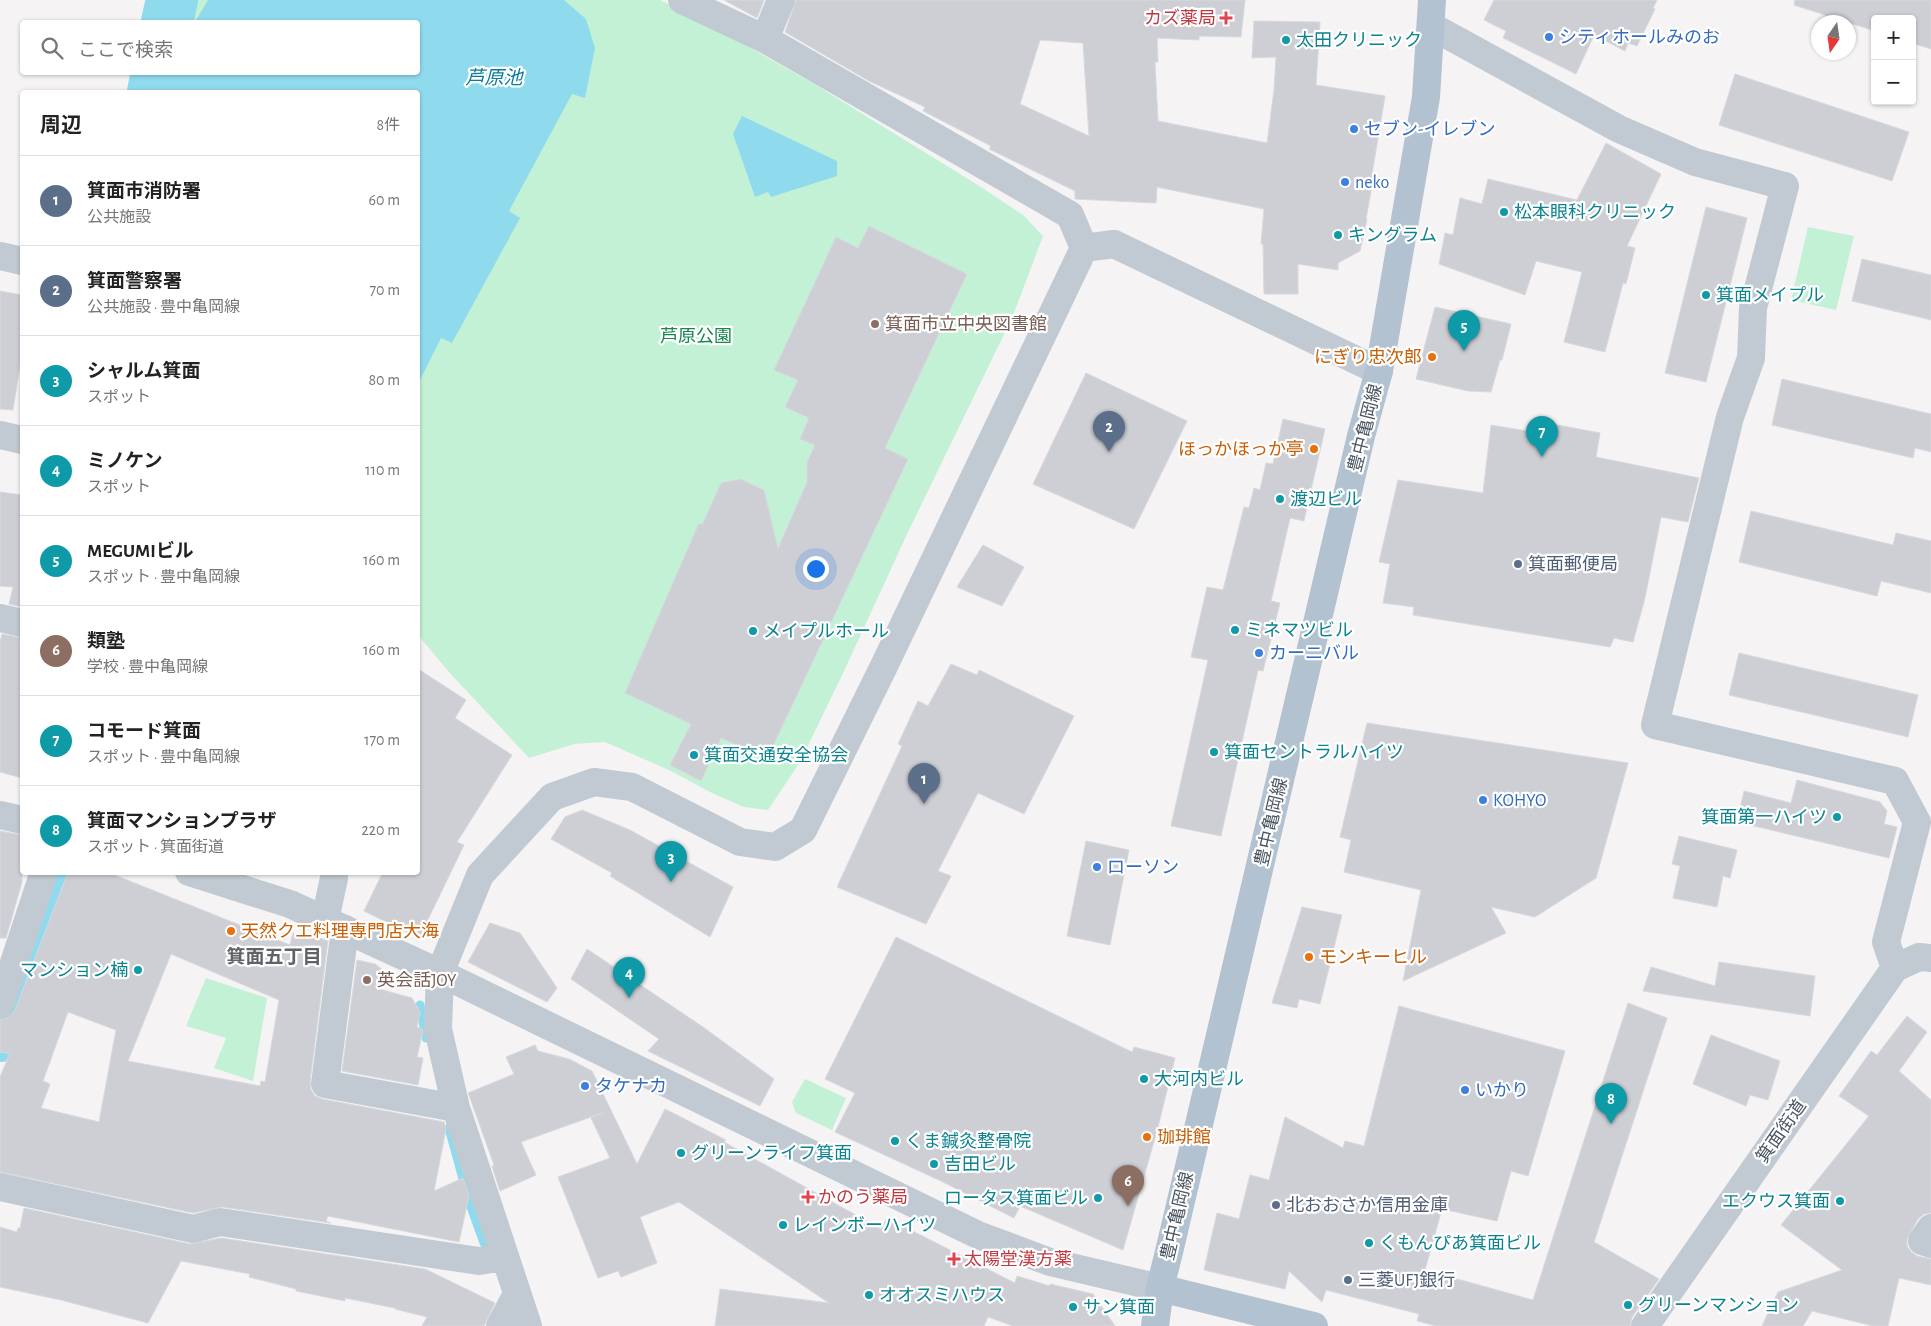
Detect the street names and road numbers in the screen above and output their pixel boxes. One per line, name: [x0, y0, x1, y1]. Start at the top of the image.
street label: 豊中亀岡線: [1344, 382, 1386, 474]
street label: 豊中亀岡線: [1251, 776, 1291, 868]
street label: 箕面街道: [1752, 1096, 1810, 1166]
street label: 豊中亀岡線: [1157, 1170, 1197, 1262]

